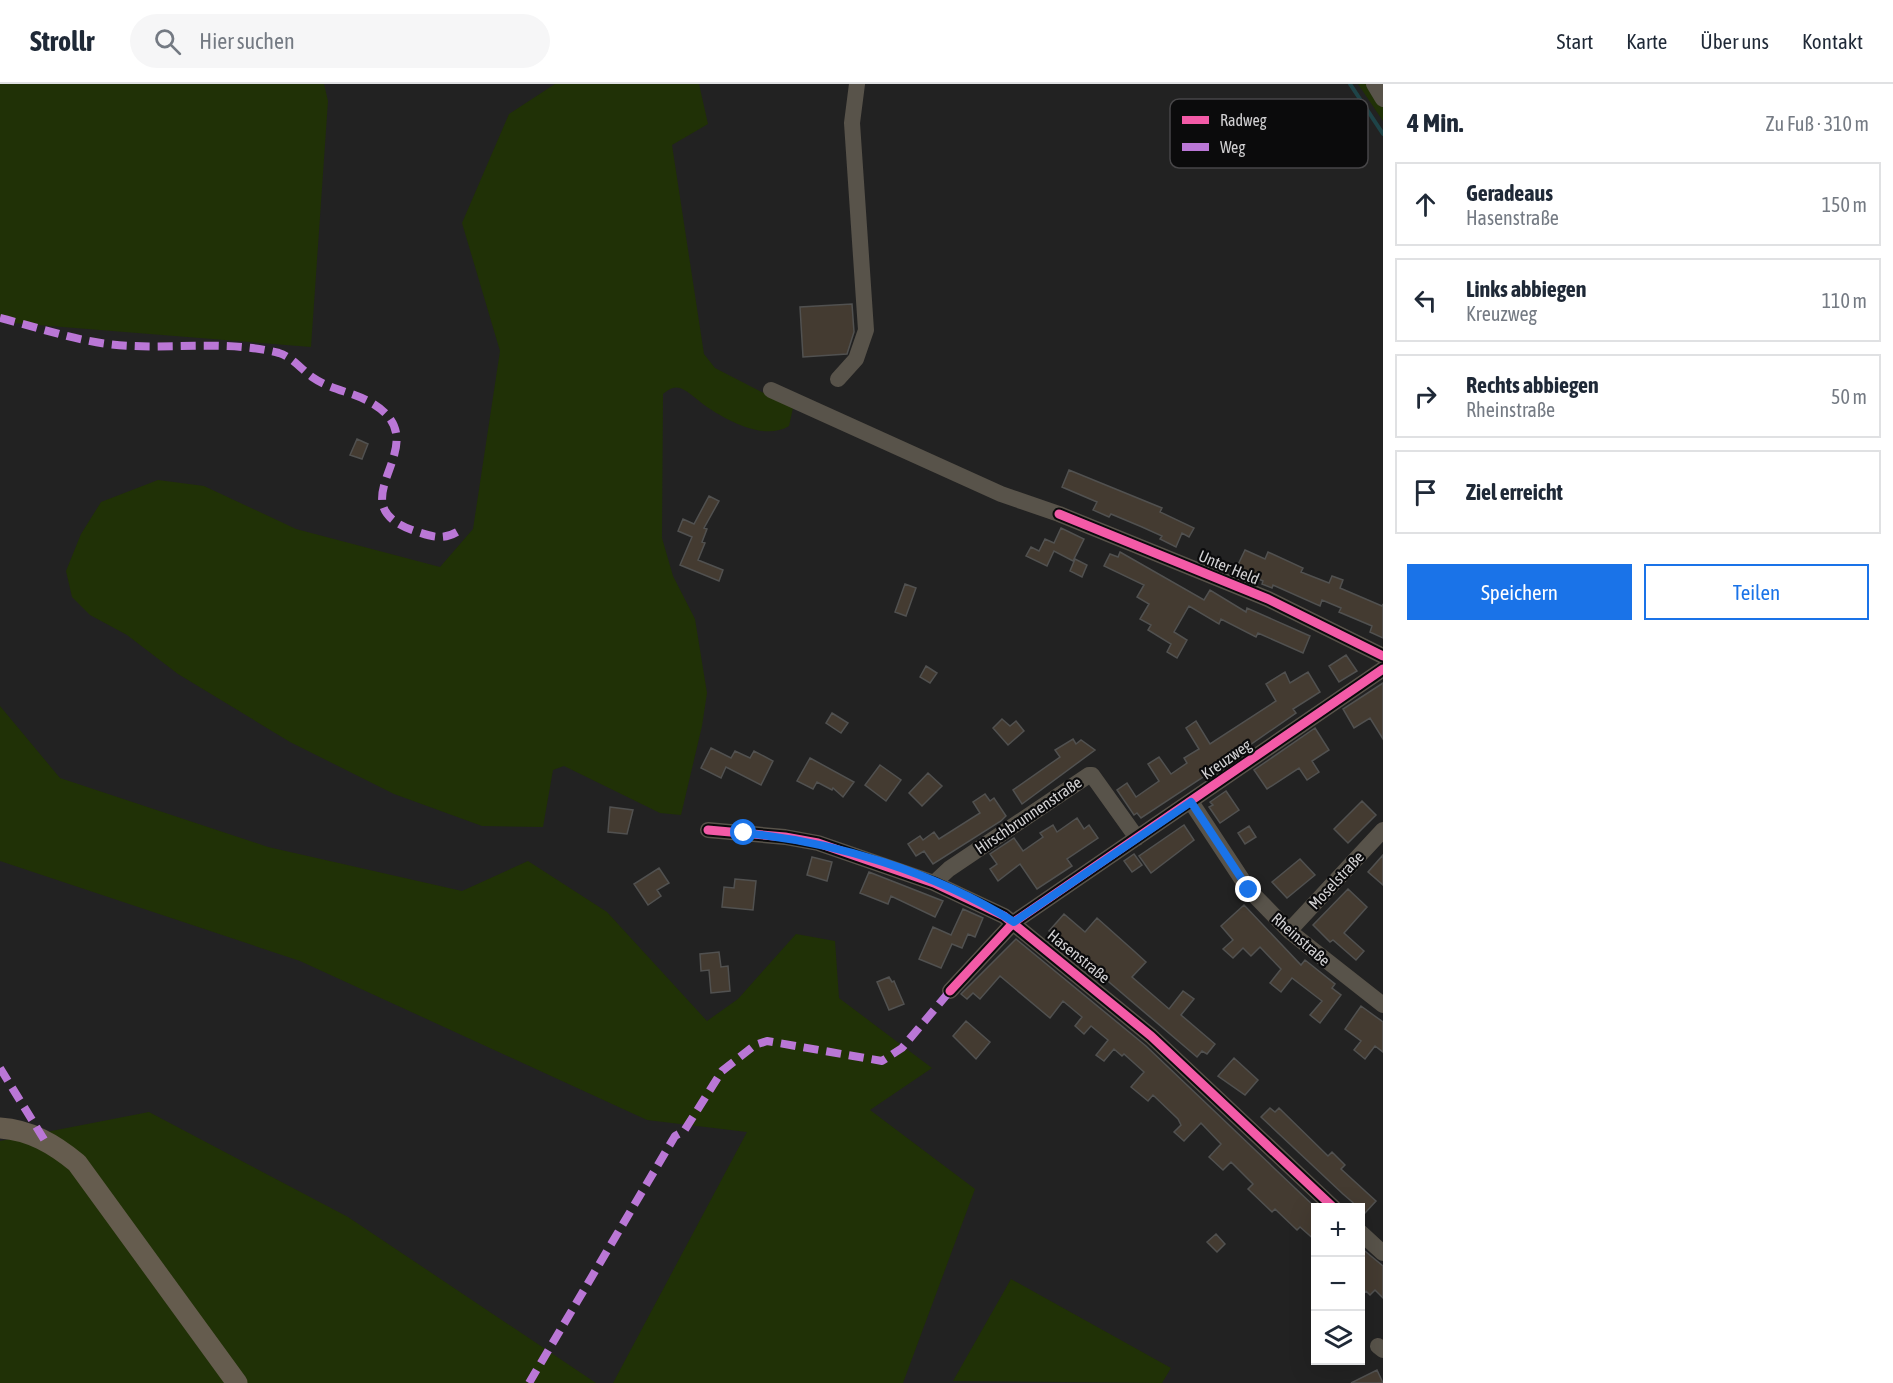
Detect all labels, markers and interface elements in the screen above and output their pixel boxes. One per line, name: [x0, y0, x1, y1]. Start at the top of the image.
search box: [130, 14, 550, 68]
text: Strollr: [30, 25, 94, 57]
icon: search: [151, 25, 184, 58]
text: Hier suchen: [199, 28, 295, 54]
text: Start: [1557, 29, 1593, 53]
text: Karte: [1626, 29, 1667, 53]
text: Über uns: [1700, 29, 1769, 53]
text: Kontakt: [1802, 29, 1863, 53]
legend: [1170, 99, 1368, 168]
text: 4 Min.: [1407, 108, 1463, 138]
text: Radweg: [1220, 111, 1267, 130]
text: Zu Fuß · 310 m: [1766, 112, 1869, 135]
text: Weg: [1220, 138, 1245, 157]
text: Geradeaus: [1466, 180, 1553, 206]
icon: ahead: [1409, 188, 1442, 221]
text: 150 m: [1822, 193, 1867, 216]
text: Hasenstraße: [1466, 206, 1559, 229]
text: Links abbiegen: [1466, 276, 1587, 302]
icon: left: [1409, 284, 1442, 317]
text: 110 m: [1822, 289, 1867, 312]
text: Kreuzweg: [1466, 302, 1537, 325]
text: Rechts abbiegen: [1466, 372, 1599, 398]
icon: right: [1409, 380, 1442, 413]
text: 50 m: [1831, 385, 1867, 408]
text: Rheinstraße: [1466, 398, 1555, 421]
icon: arrive: [1409, 476, 1442, 509]
text: Ziel erreicht: [1466, 479, 1563, 505]
street label: Unter Held: [1196, 546, 1262, 588]
button: Speichern: [1407, 564, 1632, 620]
button: Teilen: [1644, 564, 1869, 620]
street label: Kreuzweg: [1198, 735, 1255, 783]
street label: Hirschbrunnenstraße: [971, 773, 1085, 857]
route start: [730, 819, 756, 845]
street label: Moselstraße: [1305, 847, 1367, 913]
route end: [1235, 876, 1261, 902]
street label: Rheinstraße: [1268, 909, 1334, 969]
street label: Hasenstraße: [1044, 926, 1114, 986]
map controls: [1311, 1203, 1365, 1365]
button: +: [1311, 1203, 1365, 1257]
button: −: [1311, 1257, 1365, 1311]
button: layers: [1311, 1311, 1365, 1365]

